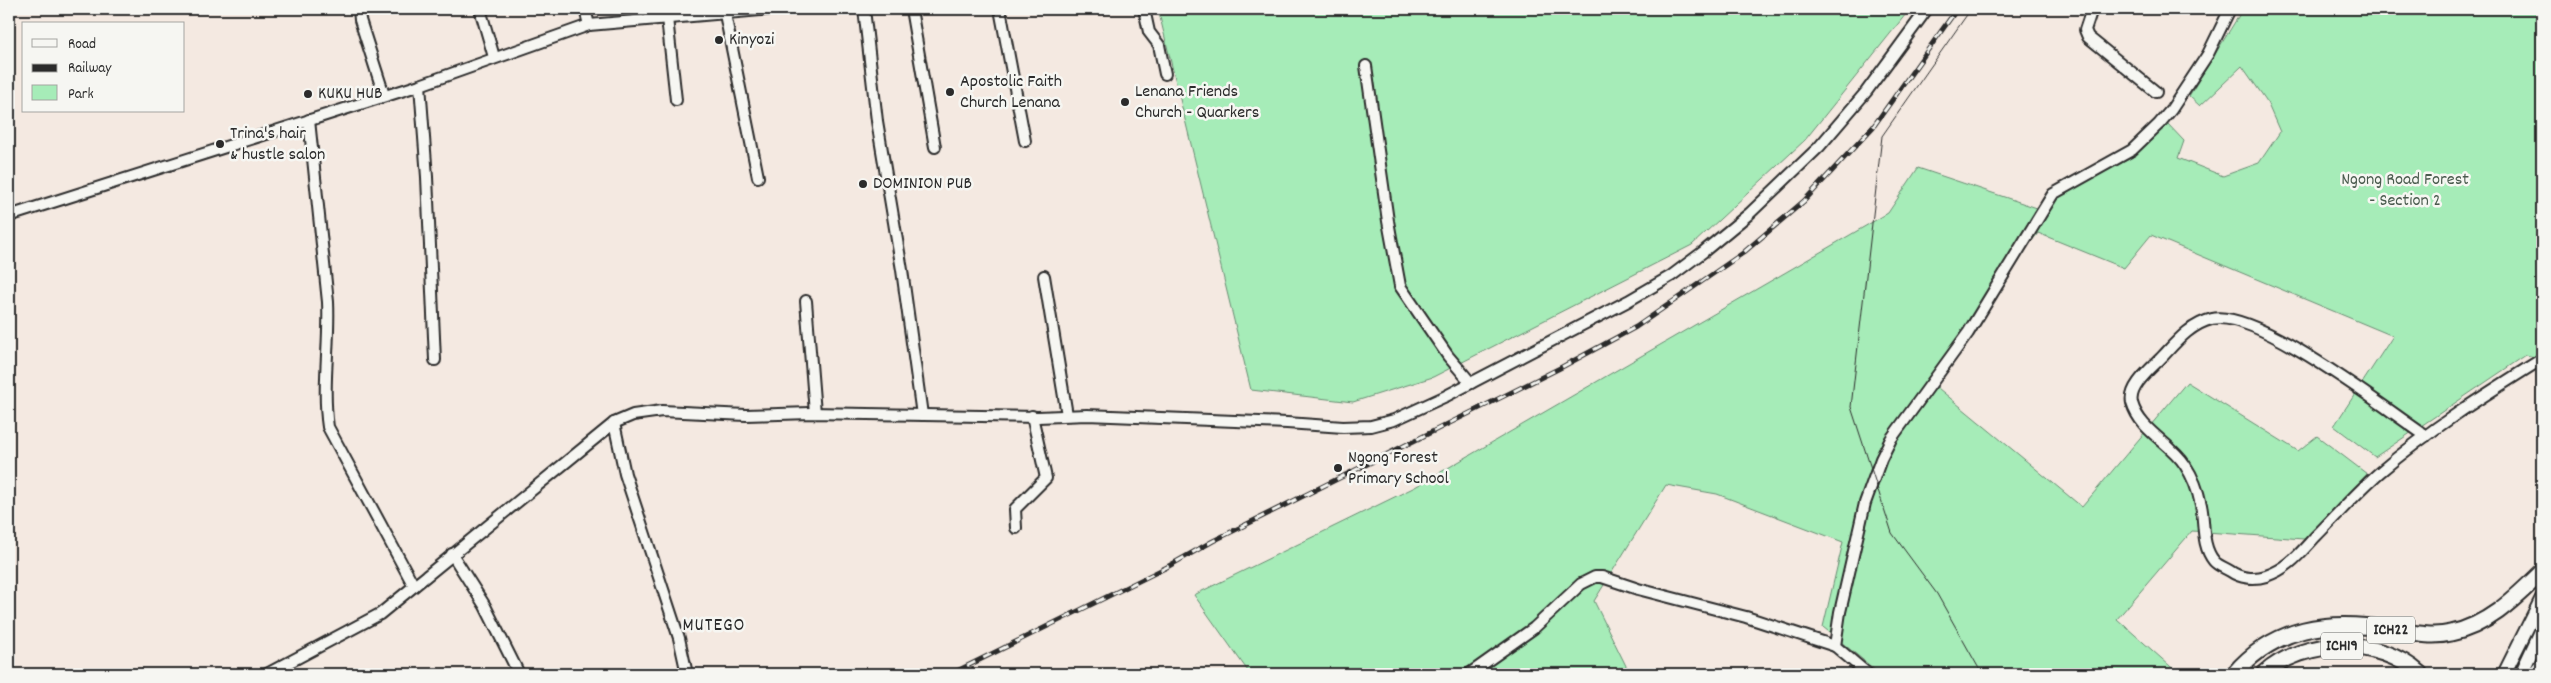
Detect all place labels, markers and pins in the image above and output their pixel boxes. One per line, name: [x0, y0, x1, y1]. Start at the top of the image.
place label: Kinyozi: [729, 28, 774, 53]
marker: Kinyozi: [713, 34, 725, 46]
place label: Apostolic Faith Church Lenana: [960, 70, 1062, 116]
place label: Lenana Friends Church - Quarkers: [1135, 80, 1259, 126]
place label: KUKU HUB: [318, 82, 383, 107]
marker: Apostolic Faith Church Lenana: [944, 86, 956, 98]
marker: KUKU HUB: [302, 88, 314, 100]
marker: Lenana Friends Church - Quarkers: [1119, 96, 1131, 108]
place label: Trina's hair & hustle salon: [230, 122, 325, 168]
marker: Trina's hair & hustle salon: [214, 138, 226, 150]
place label: DOMINION PUB: [873, 172, 972, 197]
marker: DOMINION PUB: [857, 178, 869, 190]
place label: Ngong Forest Primary School: [1348, 446, 1449, 492]
marker: Ngong Forest Primary School: [1332, 462, 1344, 474]

